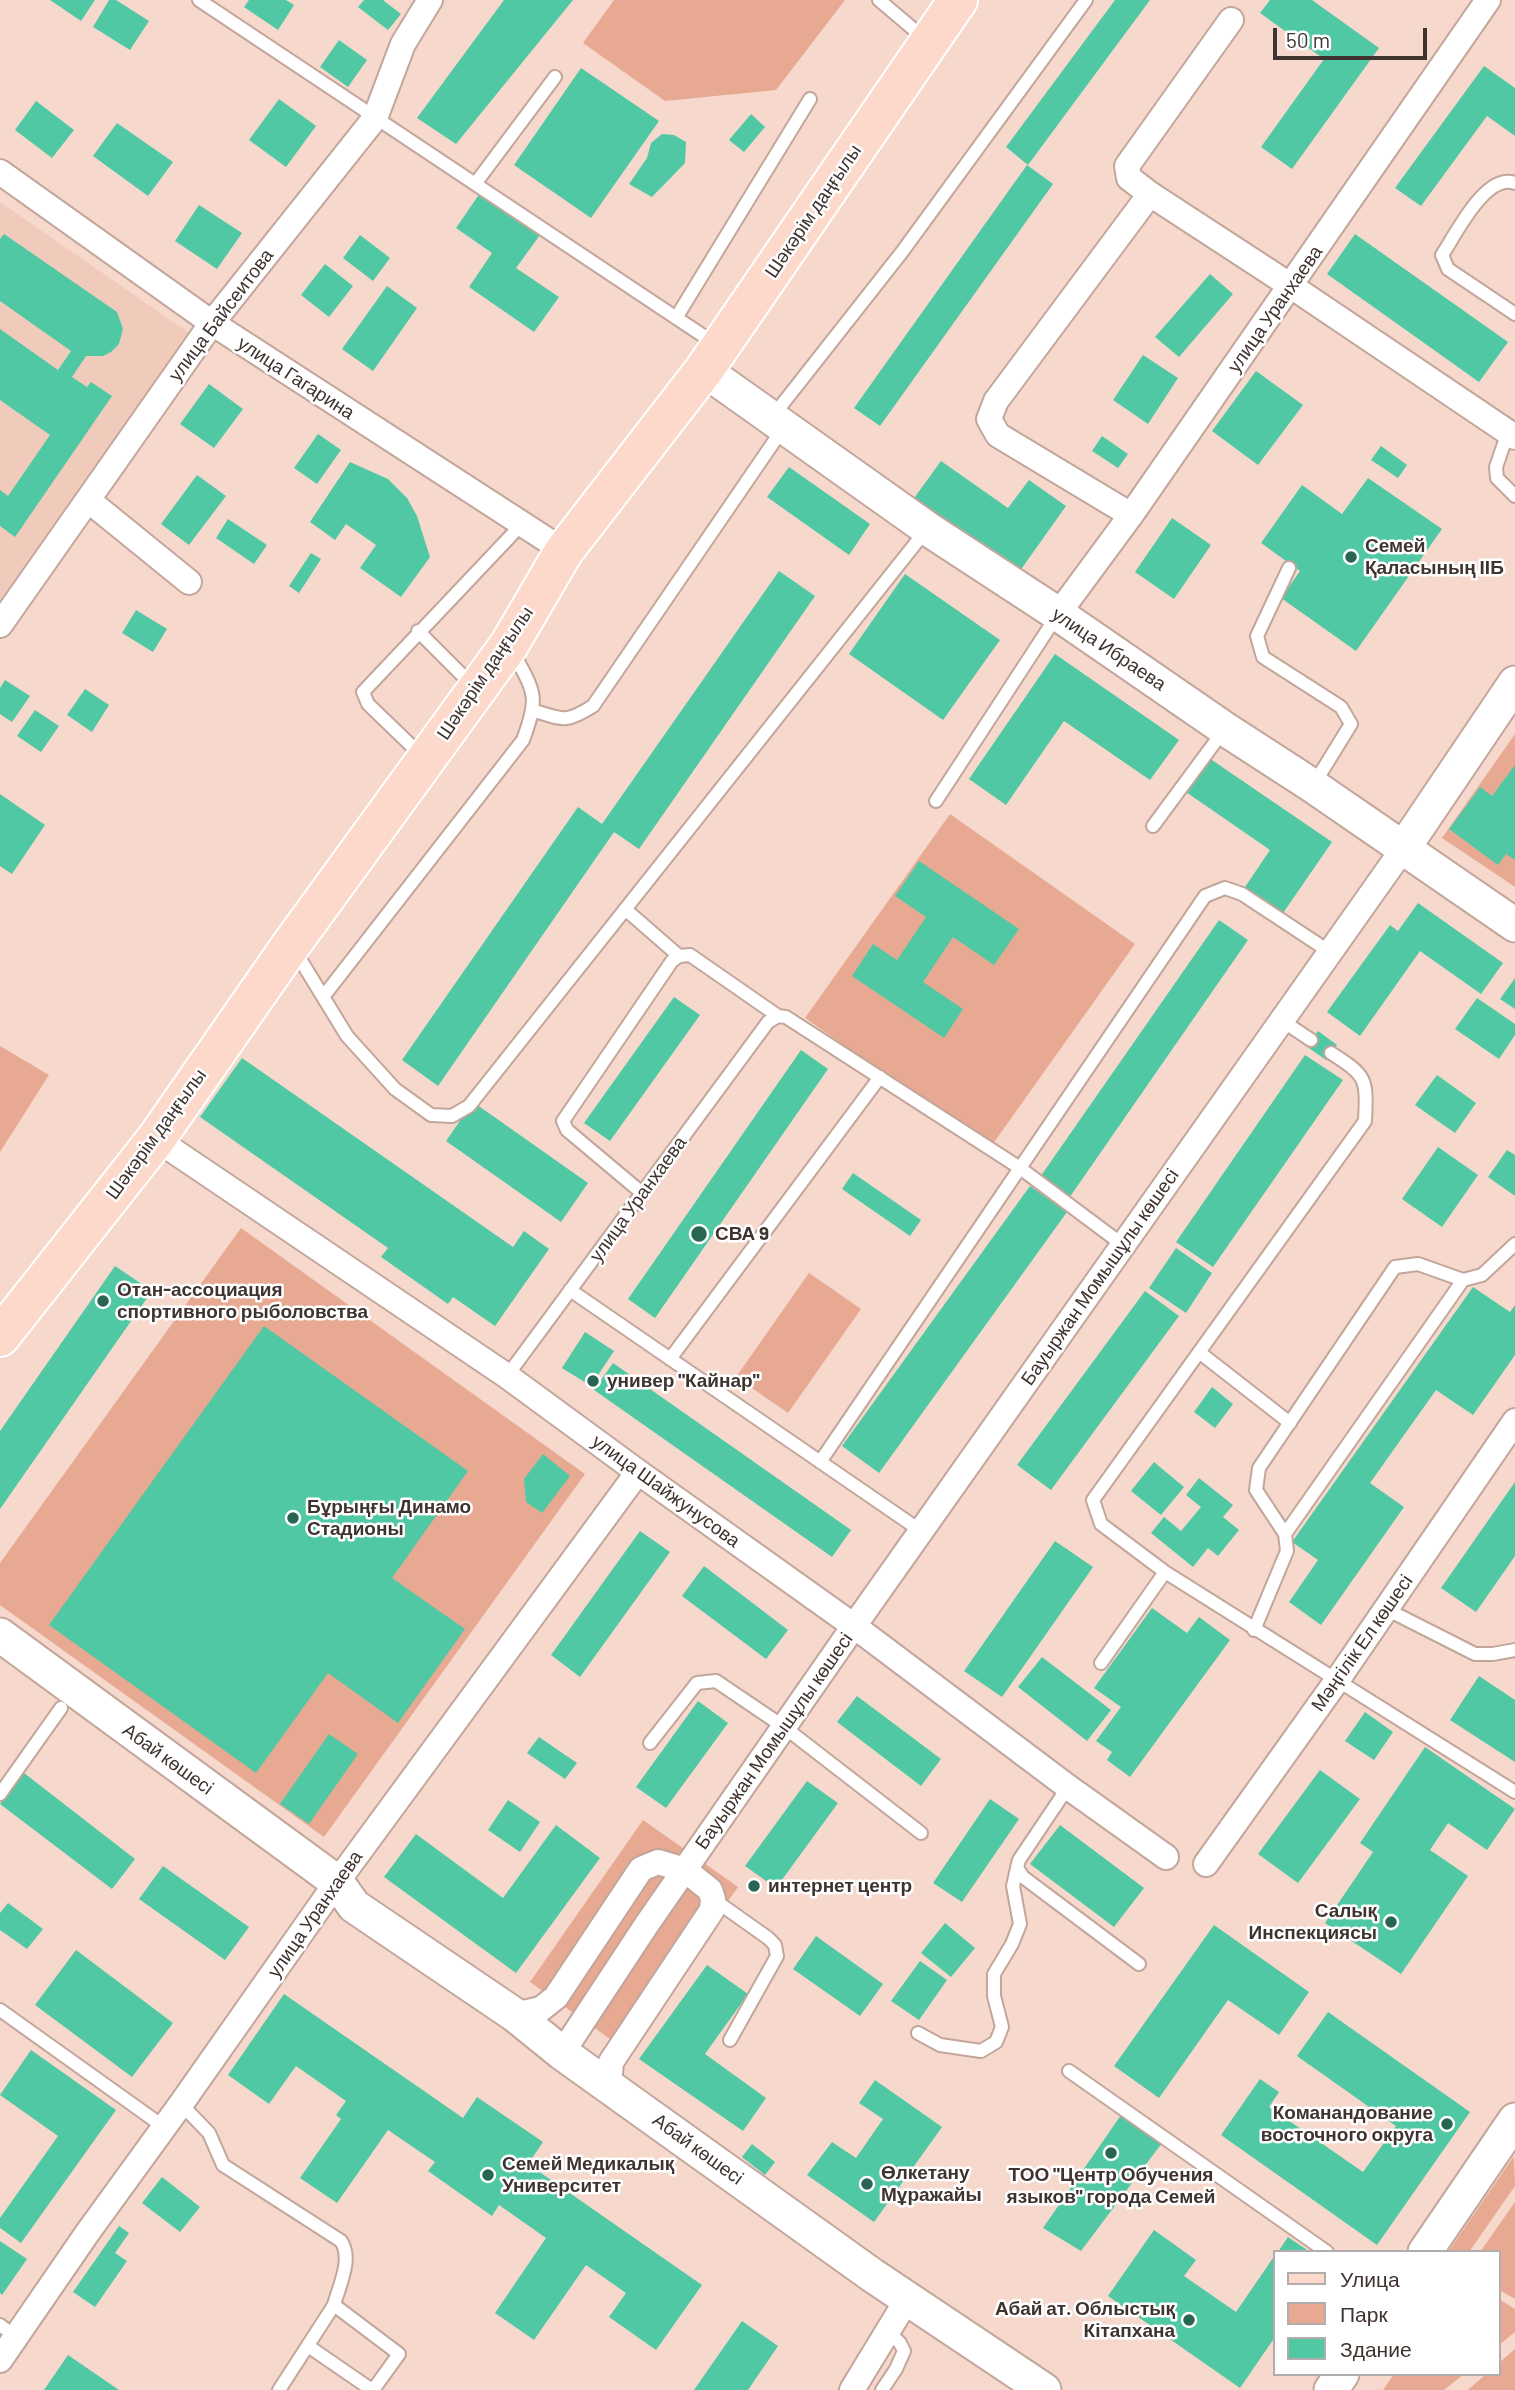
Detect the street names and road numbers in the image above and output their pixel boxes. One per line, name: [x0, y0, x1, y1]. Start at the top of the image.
street label: Шәкәрім даңғылы: [760, 140, 866, 282]
street label: улица Уранхаева: [1223, 241, 1327, 377]
street label: улица Байсеитова: [164, 244, 278, 386]
street label: улица Гагарина: [233, 332, 359, 424]
street label: Шәкәрім даңғылы: [432, 602, 538, 744]
street label: улица Ибраева: [1048, 602, 1170, 696]
street label: Шәкәрім даңғылы: [101, 1064, 211, 1204]
street label: улица Уранхаева: [585, 1132, 691, 1266]
street label: Бауыржан Момышұлы көшесі: [1016, 1164, 1184, 1390]
street label: улица Шайжунусова: [587, 1430, 745, 1552]
street label: Мәңгілік Ел көшесі: [1306, 1570, 1418, 1716]
street label: Бауыржан Момышұлы көшесі: [690, 1628, 858, 1854]
street label: Абай көшесі: [118, 1718, 218, 1800]
street label: улица Уранхаева: [263, 1846, 367, 1982]
street label: Абай көшесі: [648, 2108, 748, 2190]

